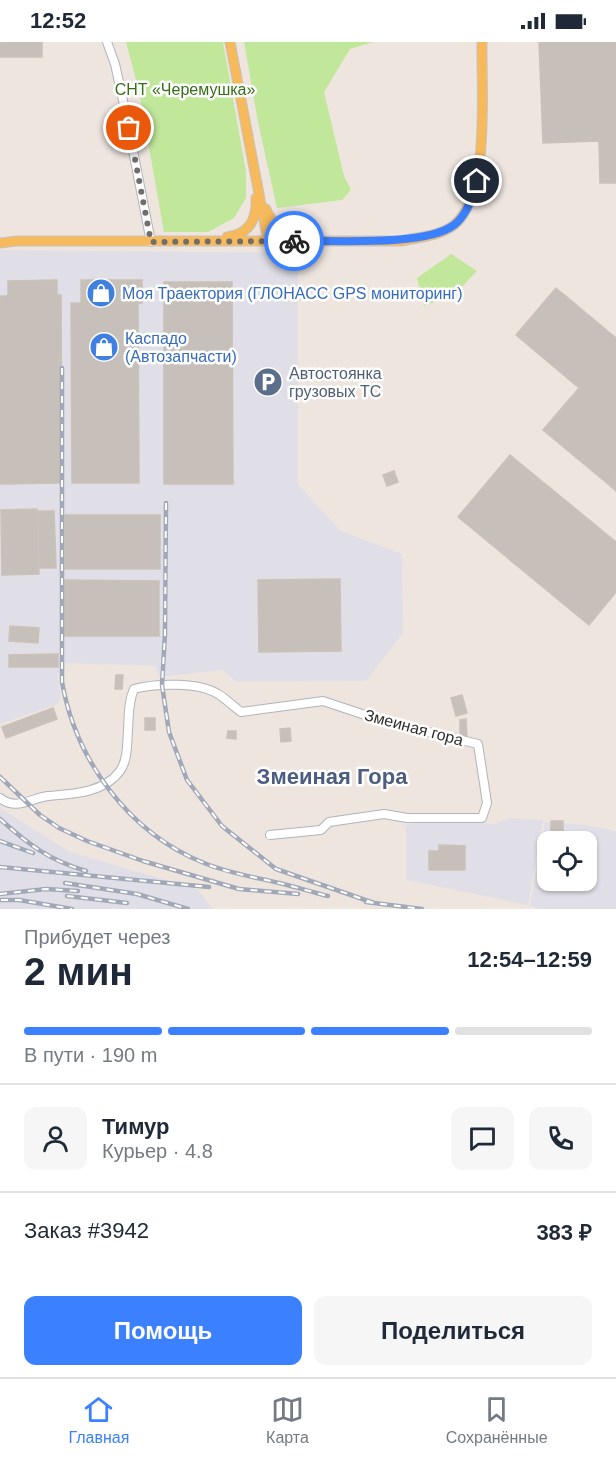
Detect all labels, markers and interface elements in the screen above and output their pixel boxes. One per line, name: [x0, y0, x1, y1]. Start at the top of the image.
text: 12:52: [30, 8, 86, 33]
park label: СНТ «Черемушка»: [115, 81, 255, 98]
pin: [103, 102, 154, 153]
icon: bag: [112, 111, 145, 144]
pin: [451, 155, 502, 206]
icon: home: [460, 164, 493, 197]
courier: [264, 211, 324, 271]
icon: bike: [278, 225, 311, 258]
shop icon: Моя Траектория (ГЛОНАСС GPS мониторинг): [85, 277, 117, 309]
place label: Моя Траектория (ГЛОНАСС GPS мониторинг): [122, 285, 463, 302]
place label: Каспадо (Автозапчасти): [125, 330, 237, 365]
shop icon: Каспадо (Автозапчасти): [88, 331, 120, 363]
place label: Автостоянка грузовых ТС: [289, 365, 382, 400]
parking icon: Автостоянка грузовых ТС: [252, 366, 284, 398]
street label: Змеиная гора: [363, 706, 465, 749]
district label: Змеиная Гора: [257, 764, 408, 789]
map controls: [537, 831, 597, 891]
button: locate: [537, 831, 597, 891]
text: Прибудет через: [24, 926, 170, 948]
text: 12:54–12:59: [467, 947, 592, 972]
text: 2 мин: [24, 950, 133, 993]
text: В пути · 190 m: [24, 1044, 157, 1066]
button: person: [24, 1107, 87, 1170]
button: chat: [451, 1107, 514, 1170]
button: phone: [529, 1107, 592, 1170]
text: Тимур: [102, 1114, 170, 1139]
text: Курьер · 4.8: [102, 1140, 213, 1162]
text: Заказ #3942: [24, 1218, 149, 1243]
text: 383 ₽: [536, 1220, 592, 1245]
button: Помощь: [24, 1296, 302, 1365]
button: Поделиться: [314, 1296, 592, 1365]
tab: Главная: [68, 1393, 129, 1447]
tab: Карта: [266, 1393, 309, 1447]
tab: Сохранённые: [446, 1393, 548, 1447]

